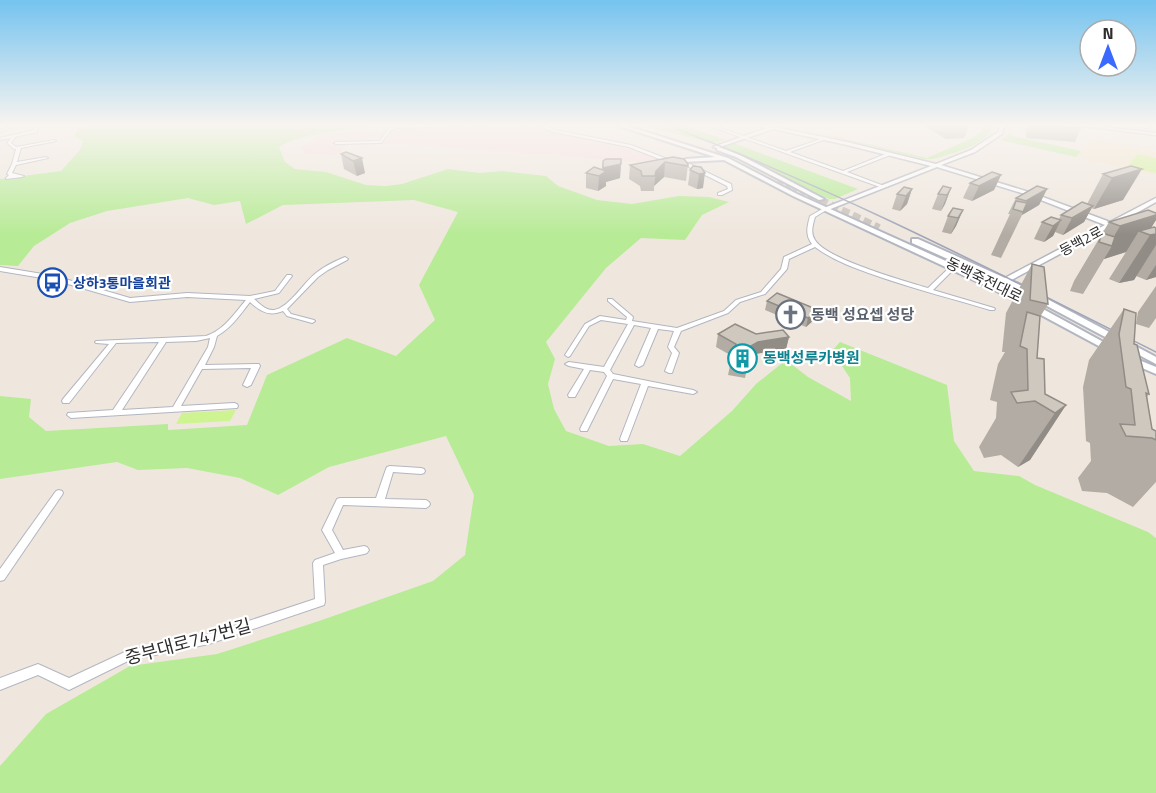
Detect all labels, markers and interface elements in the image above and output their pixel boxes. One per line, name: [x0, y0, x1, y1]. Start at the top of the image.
north arrow: [1078, 18, 1138, 78]
text: N: [1102, 21, 1114, 45]
street label: 동백2로: [1055, 220, 1106, 261]
street label: 동백죽전대로: [942, 251, 1026, 308]
bus stop icon: 상하3통마을회관: [36, 267, 68, 299]
place label: 상하3통마을회관: [73, 272, 171, 293]
church icon: 동백 성요셉 성당: [774, 299, 806, 331]
place label: 동백 성요셉 성당: [811, 303, 914, 326]
building icon: 동백성루카병원: [726, 342, 758, 374]
place label: 동백성루카병원: [763, 346, 860, 369]
street label: 중부대로747번길: [122, 612, 254, 671]

